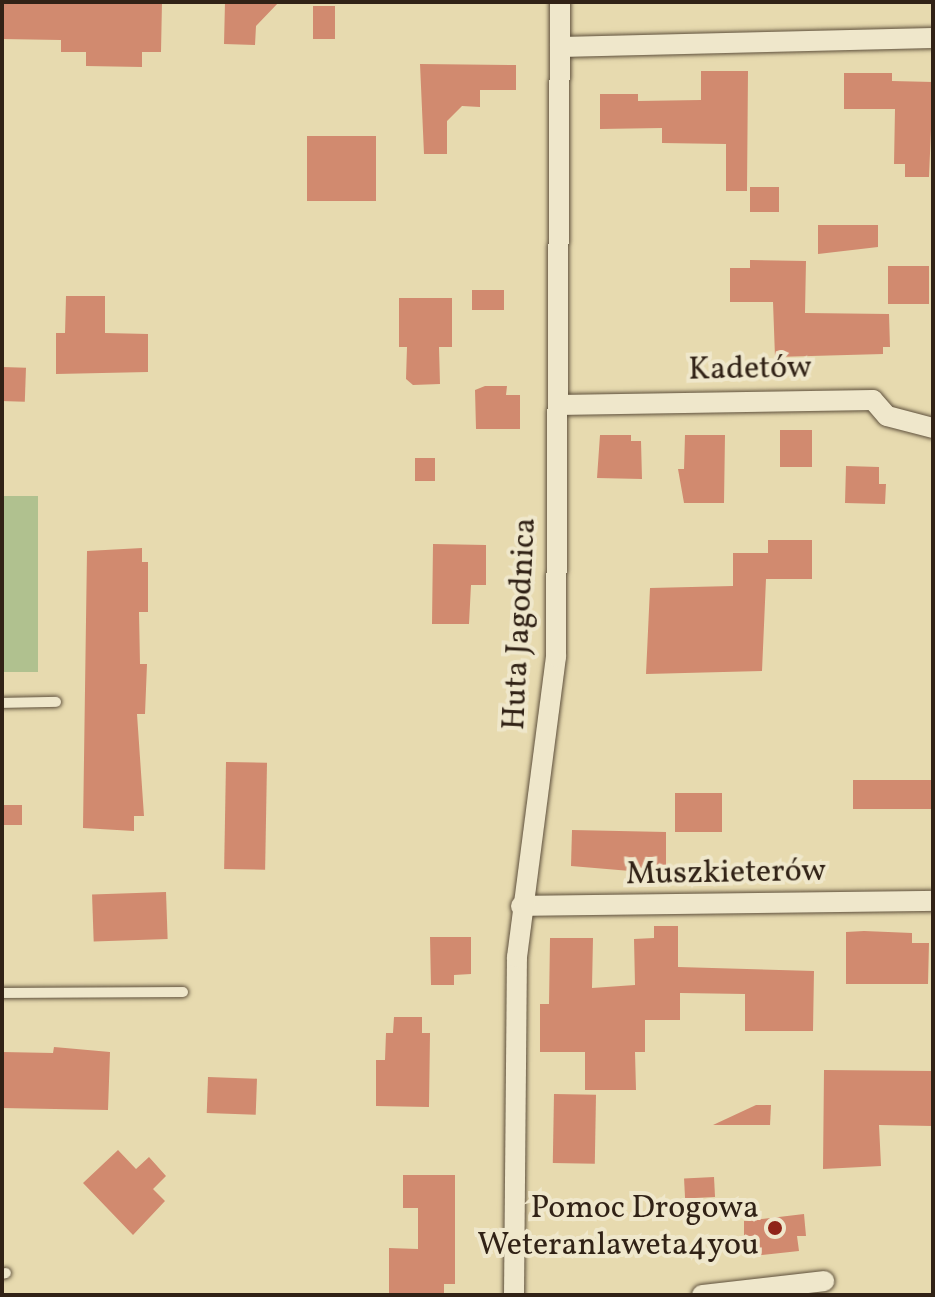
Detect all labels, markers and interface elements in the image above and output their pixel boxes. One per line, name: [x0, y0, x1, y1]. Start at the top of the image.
street label: Kadetów: [688, 350, 812, 390]
street label: Huta Jagodnica: [496, 517, 546, 731]
street label: Muszkieterów: [626, 853, 826, 895]
place label: Pomoc Drogowa Weteranlaweta4you: [477, 1191, 759, 1266]
marker: Pomoc Drogowa Weteranlaweta4you: [766, 1219, 784, 1237]

